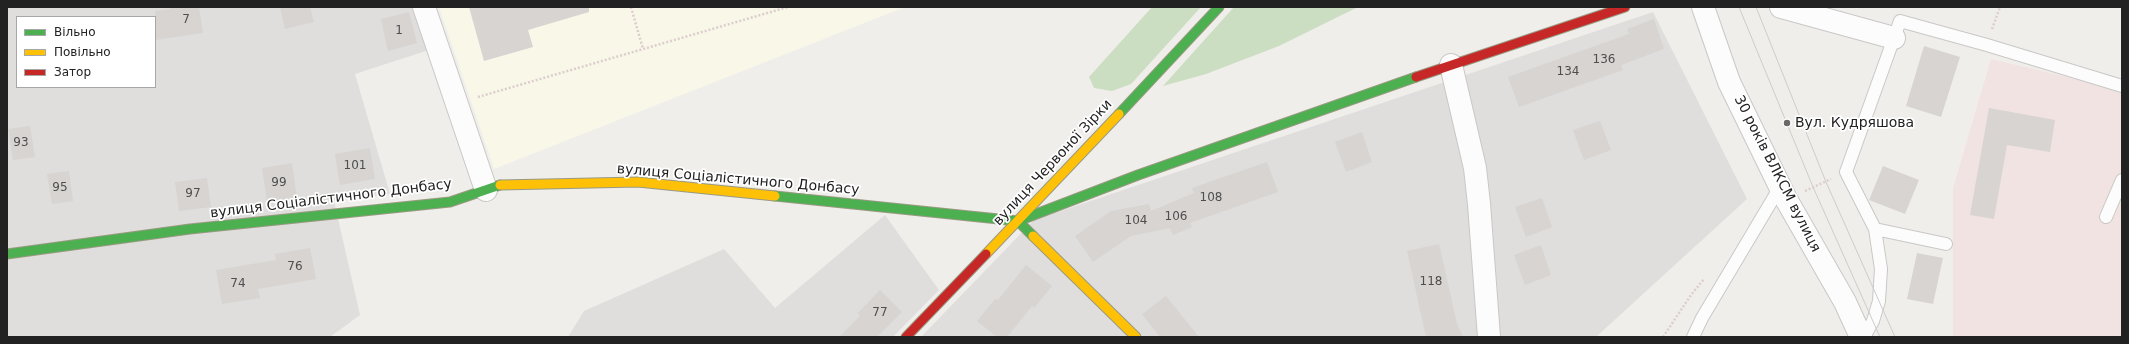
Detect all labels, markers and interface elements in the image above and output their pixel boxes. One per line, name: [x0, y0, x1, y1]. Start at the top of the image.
house number: 7: [182, 13, 190, 27]
legend: [16, 16, 156, 88]
house number: 1: [395, 24, 403, 38]
text: Вільно: [54, 25, 96, 39]
text: Повільно: [54, 45, 111, 59]
house number: 136: [1593, 53, 1615, 67]
text: Затор: [54, 65, 91, 79]
house number: 134: [1557, 65, 1579, 79]
street label: 30 років ВЛКСМ вулиця: [1730, 93, 1824, 255]
street label: вулиця Червоної Зірки: [990, 96, 1116, 230]
place label: Вул. Кудряшова: [1795, 115, 1914, 131]
marker: Вул. Кудряшова: [1782, 118, 1792, 128]
house number: 93: [13, 136, 29, 150]
house number: 101: [344, 159, 366, 173]
street label: вулиця Соціалістичного Донбасу: [616, 161, 860, 199]
street label: вулиця Соціалістичного Донбасу: [209, 176, 453, 222]
house number: 99: [271, 176, 287, 190]
house number: 95: [52, 181, 68, 195]
house number: 97: [185, 187, 201, 201]
house number: 108: [1200, 191, 1222, 205]
house number: 106: [1165, 210, 1187, 224]
house number: 104: [1125, 214, 1147, 228]
house number: 76: [287, 260, 303, 274]
house number: 118: [1420, 275, 1442, 289]
house number: 74: [230, 277, 246, 291]
house number: 77: [872, 306, 888, 320]

